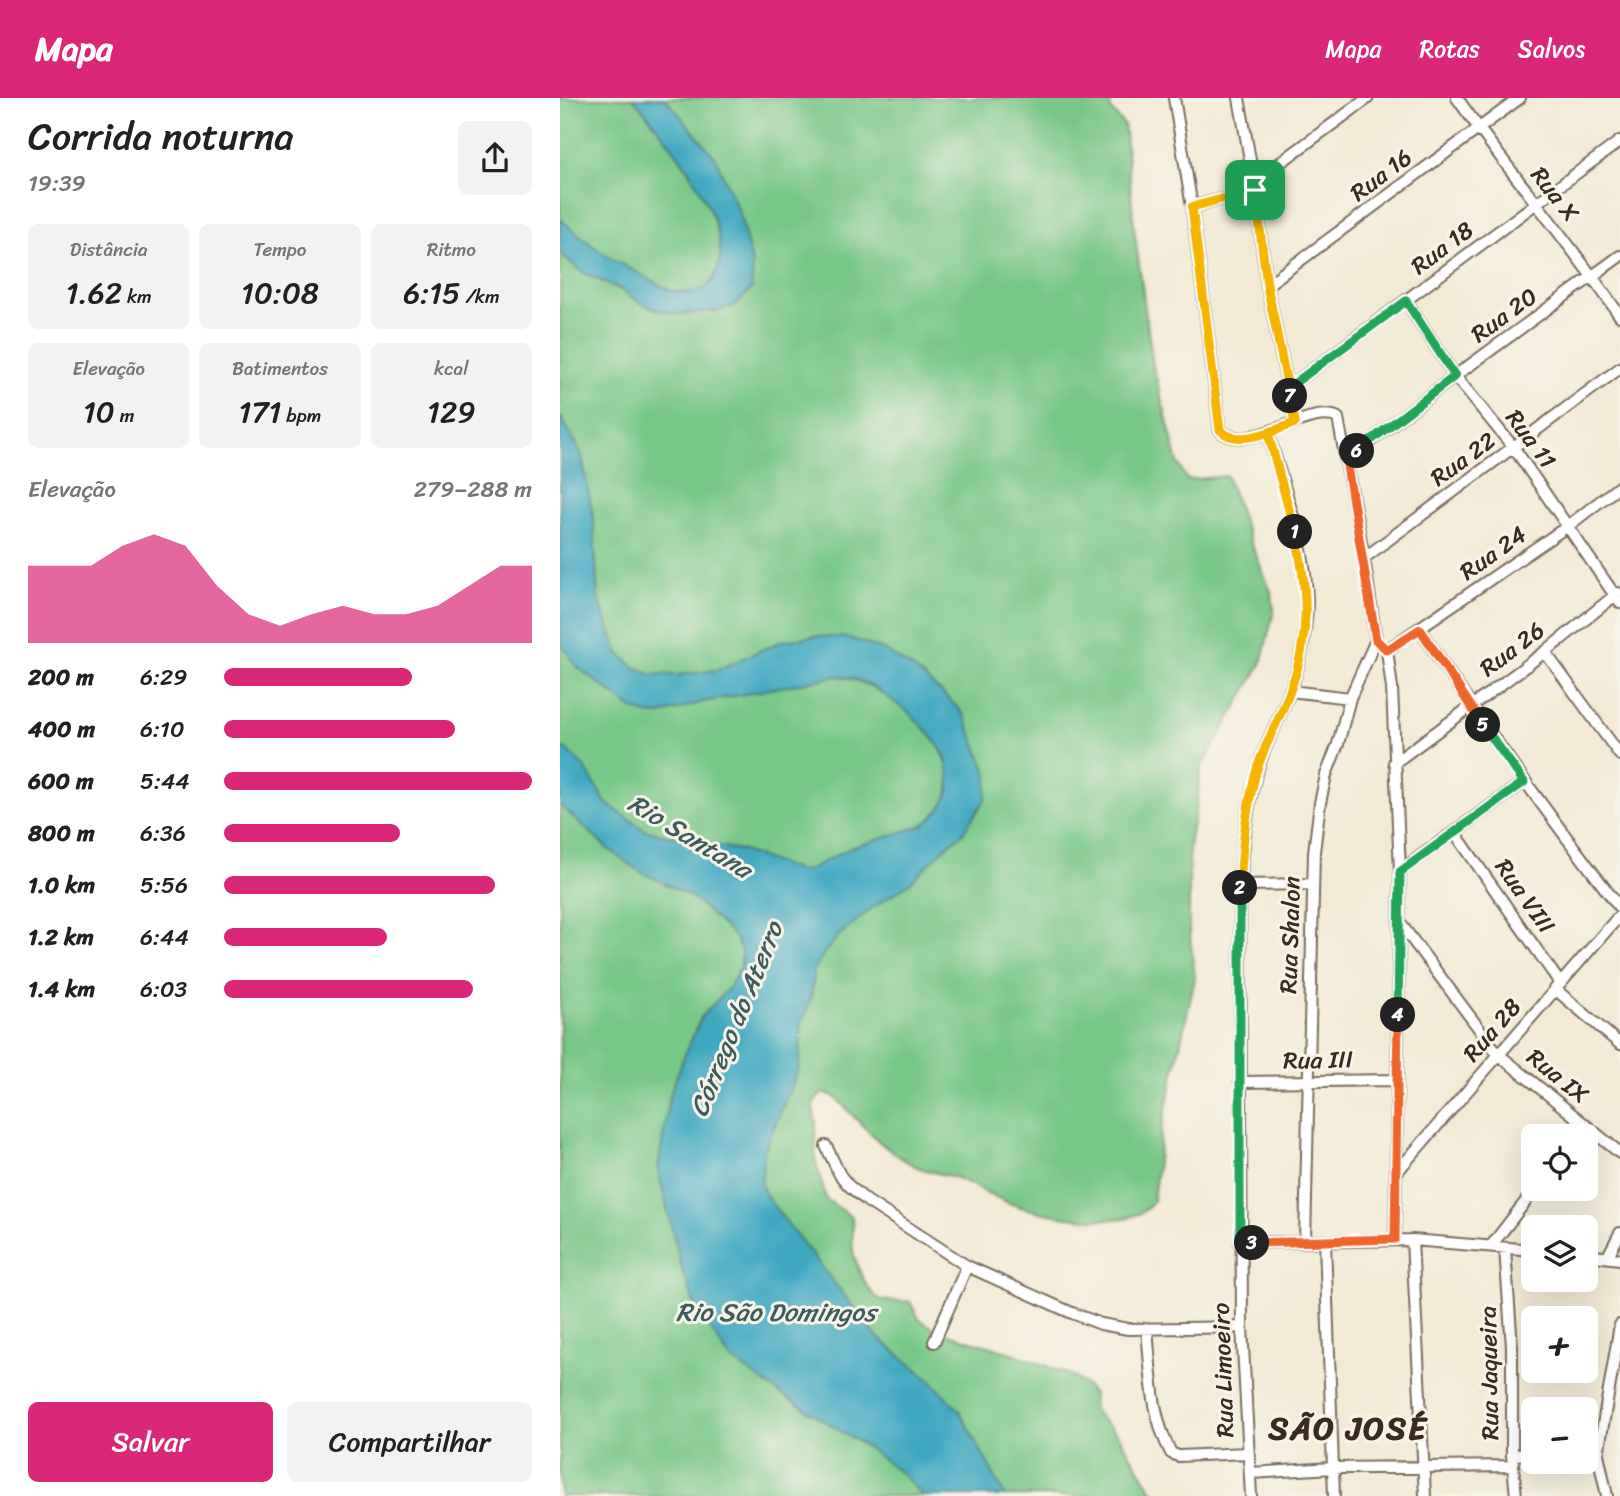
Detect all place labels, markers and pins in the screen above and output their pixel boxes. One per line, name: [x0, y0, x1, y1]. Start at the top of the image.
pin: [1225, 160, 1285, 220]
pin: 7: [1272, 378, 1308, 414]
pin: 6: [1340, 434, 1374, 468]
pin: 1: [1278, 514, 1312, 550]
pin: 5: [1466, 708, 1500, 742]
pin: 2: [1222, 870, 1258, 906]
pin: 4: [1380, 998, 1416, 1032]
pin: 3: [1234, 1226, 1270, 1260]

